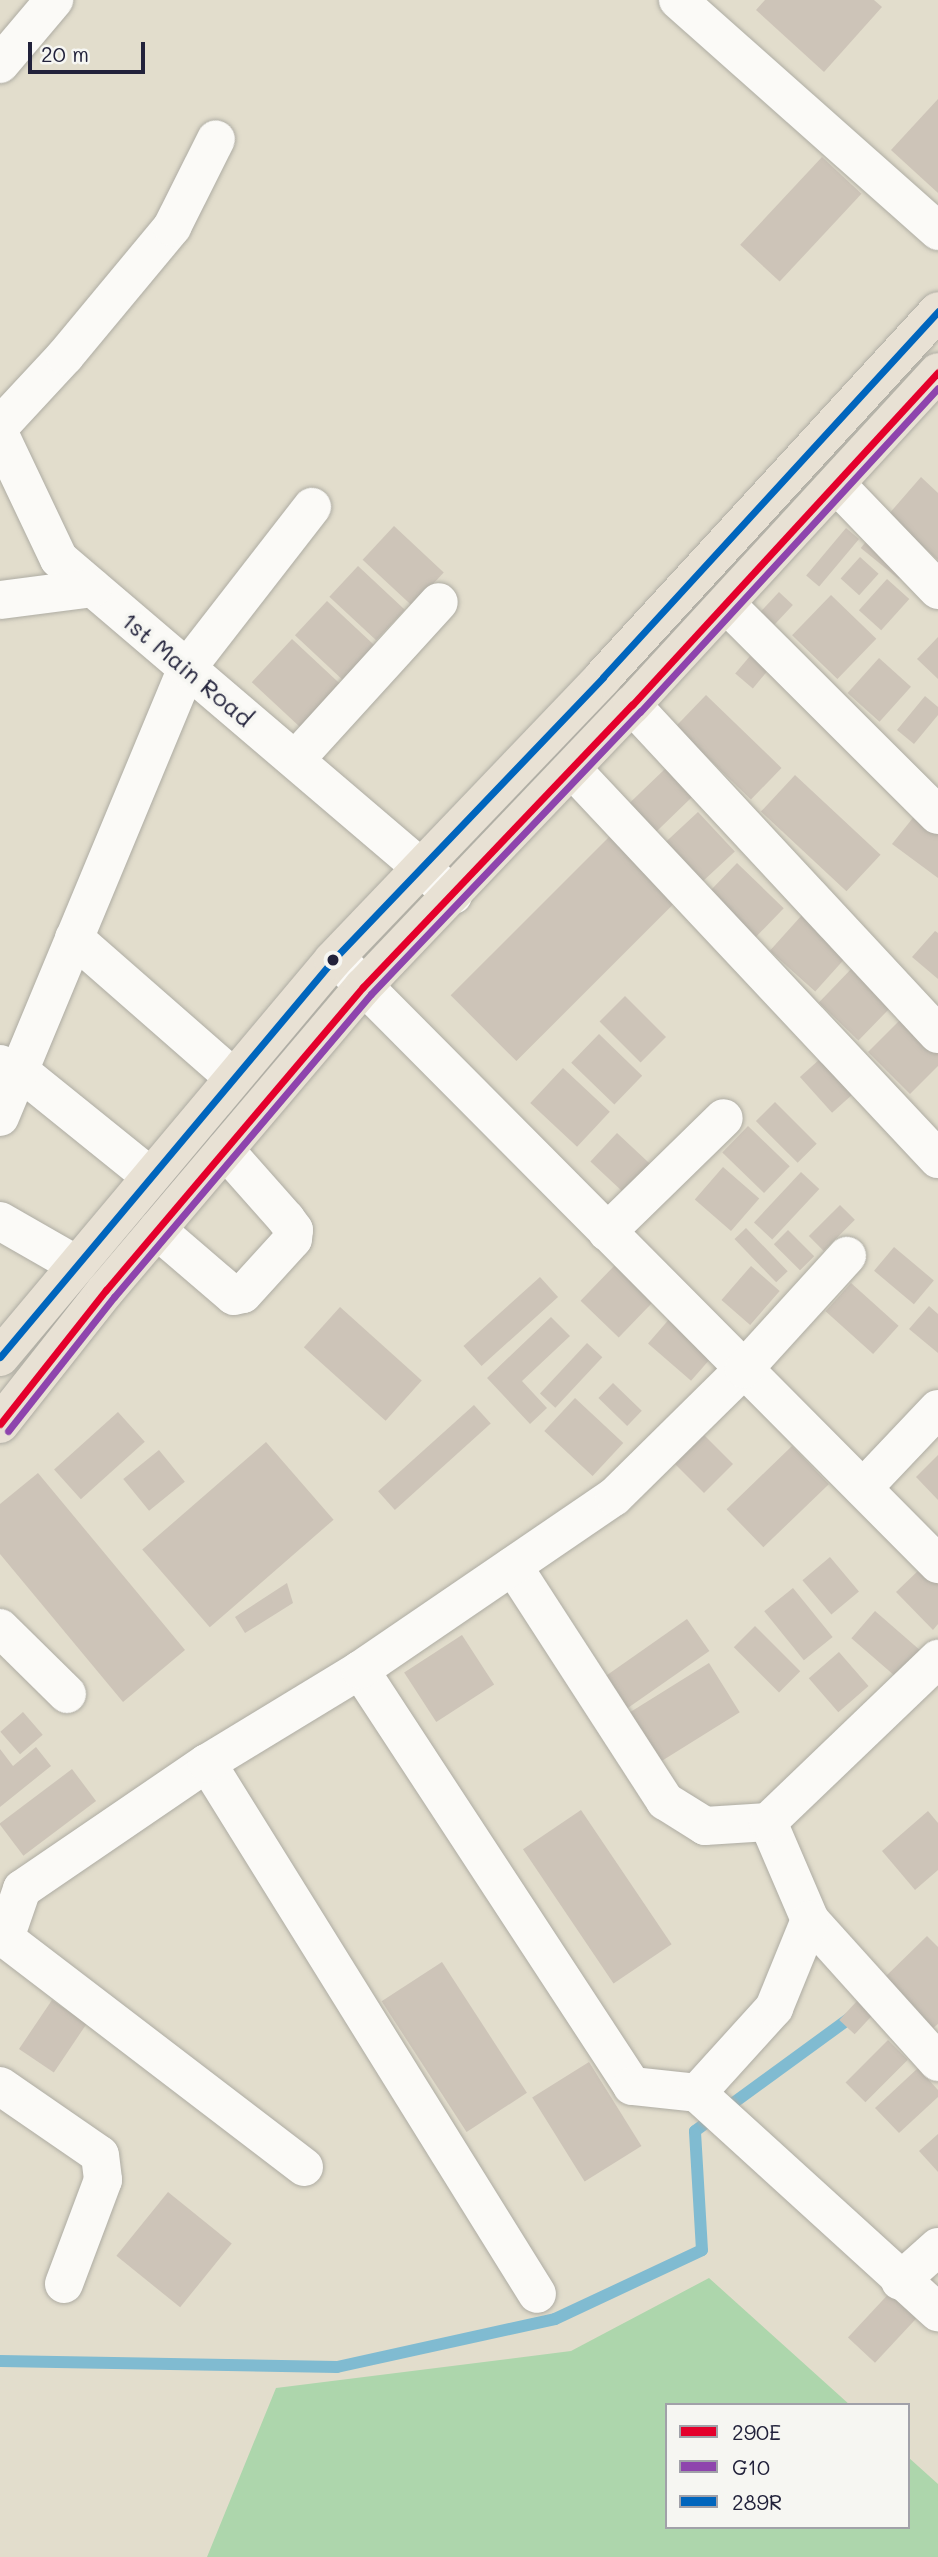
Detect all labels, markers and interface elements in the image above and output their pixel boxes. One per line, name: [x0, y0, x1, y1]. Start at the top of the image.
scale bar: [32, 28, 149, 72]
text: 20 m: [41, 40, 89, 67]
street label: 1st Main Road: [116, 606, 260, 732]
unlabelled marker: [326, 953, 340, 967]
legend: [665, 2403, 910, 2529]
text: 290E: [732, 2418, 781, 2445]
text: G10: [732, 2453, 770, 2480]
text: 289R: [732, 2488, 782, 2515]

